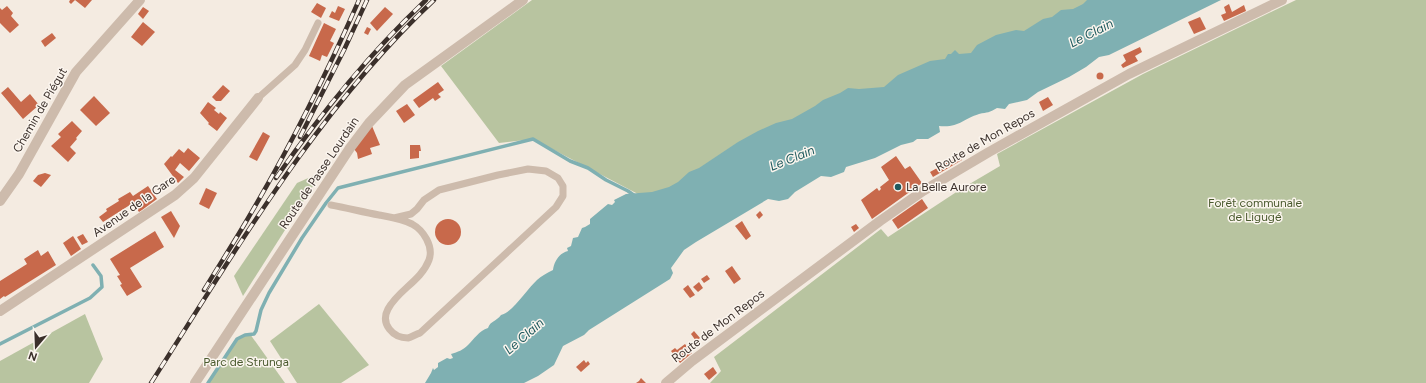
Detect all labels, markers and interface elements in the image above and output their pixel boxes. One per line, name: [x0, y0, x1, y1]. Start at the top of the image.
water label: Le Clain: [1067, 16, 1115, 50]
street label: Chemin de Piégut: [10, 65, 70, 155]
street label: Route de Mon Repos: [933, 106, 1037, 174]
street label: Route de Passe Lourdain: [276, 114, 362, 232]
water label: Le Clain: [767, 142, 817, 174]
street label: Avenue de la Gare: [90, 172, 178, 240]
place label: La Belle Aurore: [906, 180, 987, 194]
marker: La Belle Aurore: [893, 182, 903, 192]
park label: Forêt communale de Ligugé: [1208, 196, 1302, 224]
street label: Route de Mon Repos: [669, 286, 767, 365]
water label: Le Clain: [501, 315, 547, 357]
north arrow: [16, 327, 56, 367]
text: N: [27, 348, 39, 364]
park label: Parc de Strunga: [203, 355, 289, 369]

